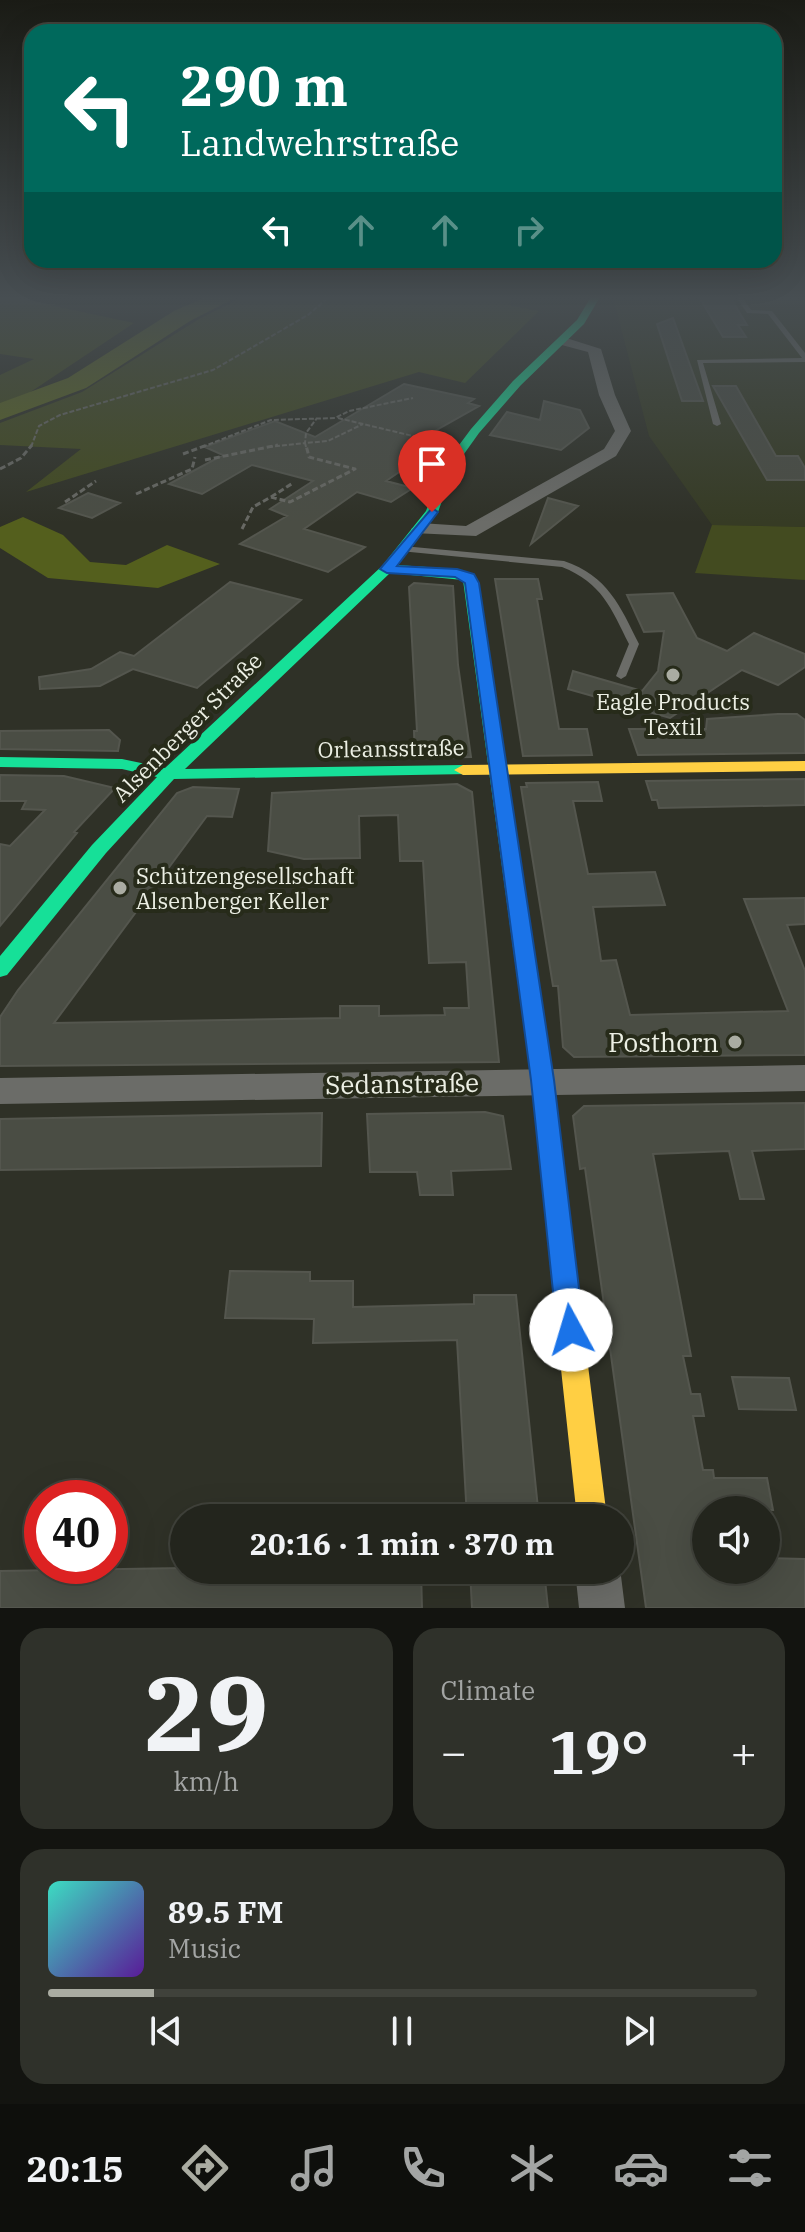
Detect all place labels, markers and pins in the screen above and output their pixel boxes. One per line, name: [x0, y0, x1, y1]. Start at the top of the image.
pin: [398, 430, 466, 512]
marker: Eagle Products Textil: [664, 666, 682, 684]
place label: Eagle Products Textil: [596, 687, 750, 741]
place label: Schützengesellschaft Alsenberger Keller: [136, 861, 355, 915]
marker: Schützengesellschaft Alsenberger Keller: [111, 879, 129, 897]
place label: Posthorn: [608, 1025, 719, 1059]
marker: Posthorn: [726, 1033, 744, 1051]

